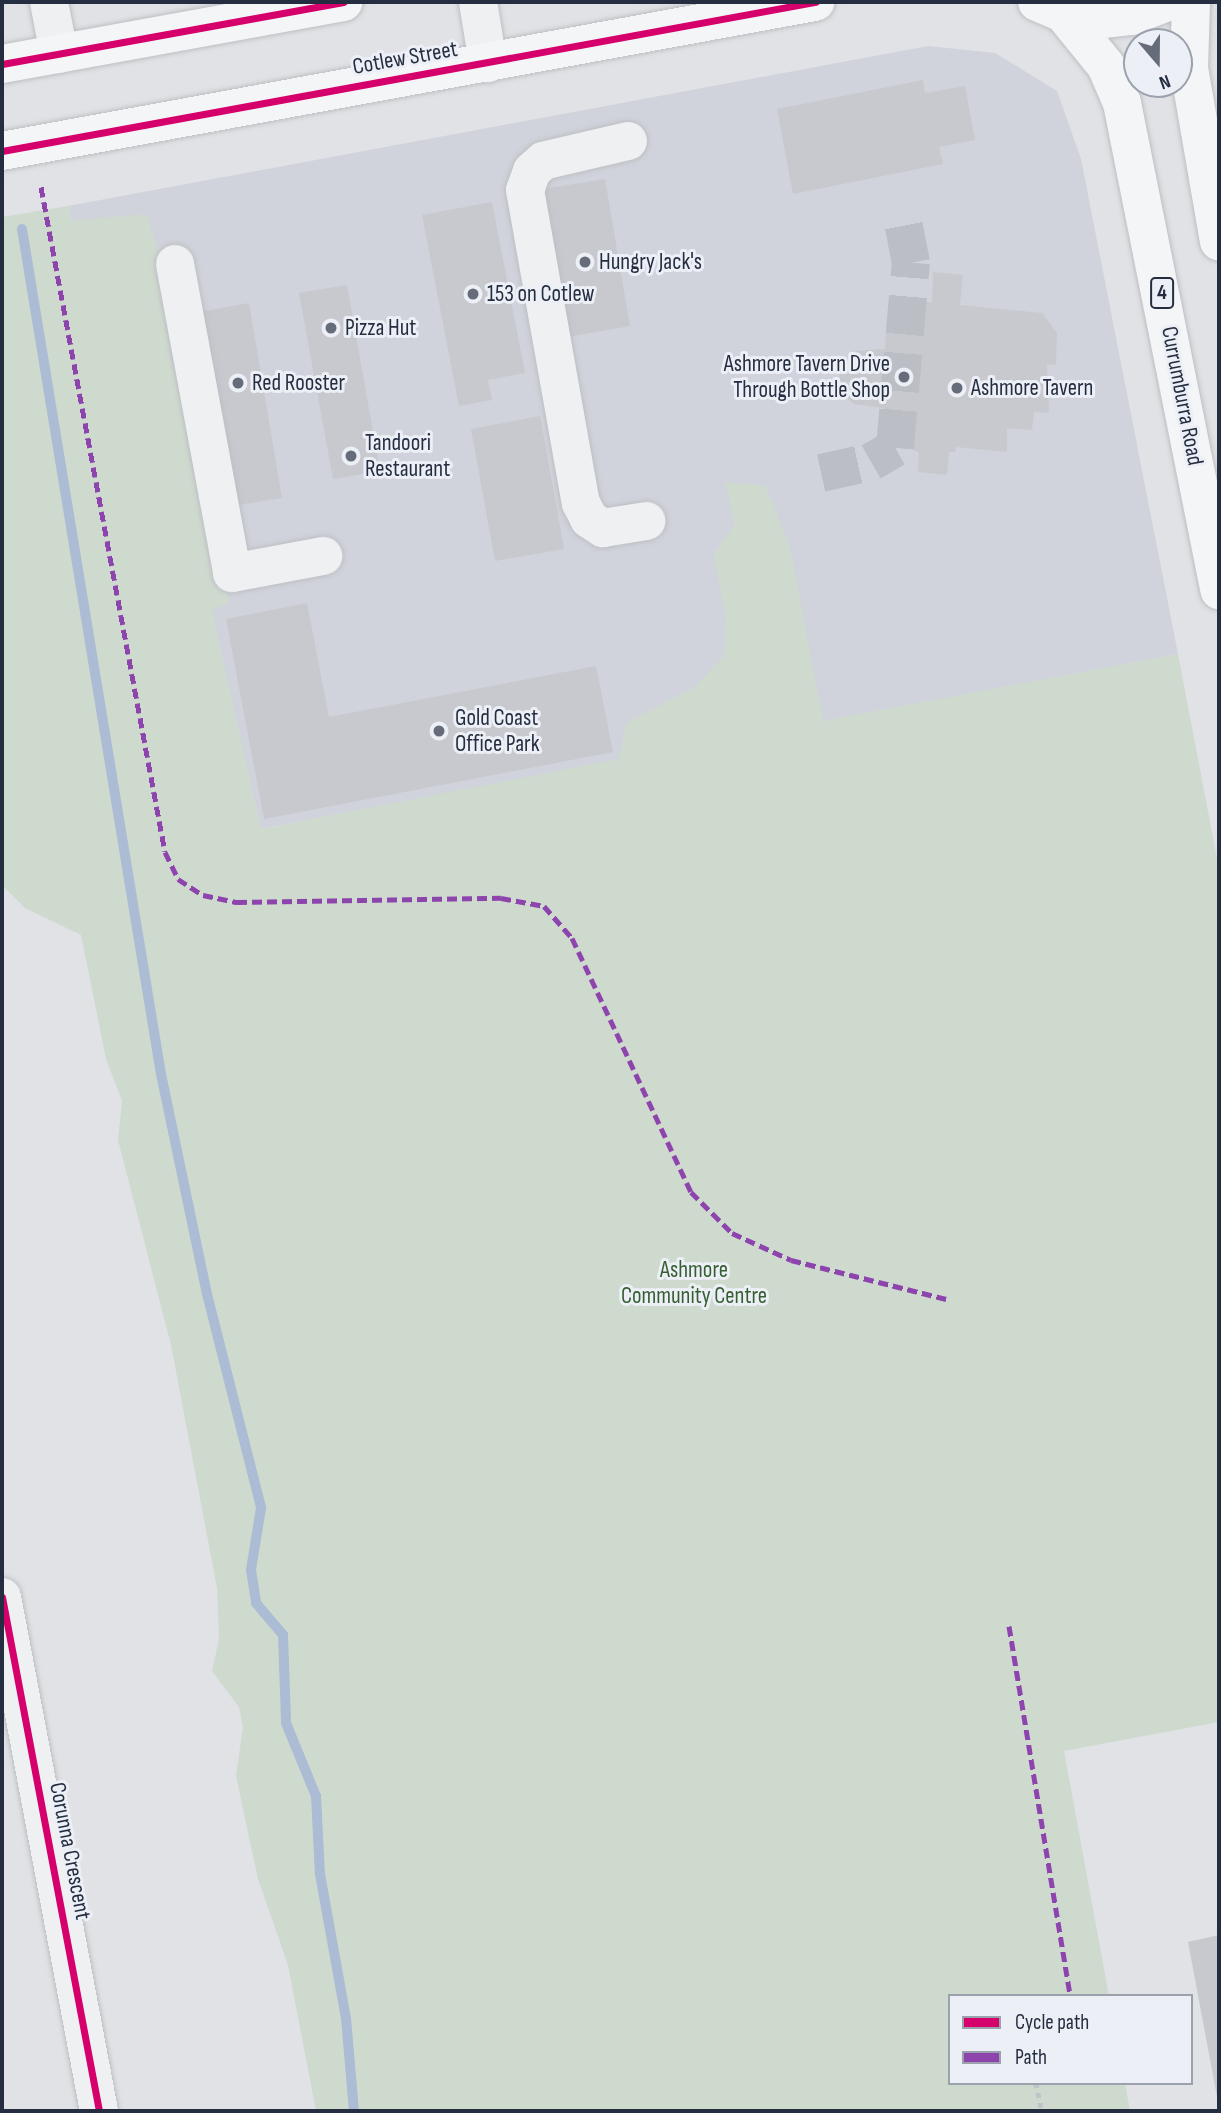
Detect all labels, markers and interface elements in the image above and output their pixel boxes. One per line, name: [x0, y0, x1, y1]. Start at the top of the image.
north arrow: [1123, 28, 1193, 98]
street label: Cotlew Street: [350, 35, 460, 81]
text: N: [1156, 69, 1173, 94]
place label: Hungry Jack's: [599, 248, 702, 276]
marker: Hungry Jack's: [577, 254, 593, 270]
road number: 4: [1150, 276, 1174, 310]
place label: 153 on Cotlew: [487, 280, 594, 308]
marker: 153 on Cotlew: [465, 286, 481, 302]
place label: Pizza Hut: [345, 314, 416, 342]
marker: Pizza Hut: [323, 320, 339, 336]
street label: Currumburra Road: [1155, 324, 1209, 468]
place label: Ashmore Tavern Drive Through Bottle Shop: [724, 350, 890, 404]
place label: Red Rooster: [252, 369, 345, 397]
marker: Ashmore Tavern Drive Through Bottle Shop: [896, 369, 912, 385]
place label: Ashmore Tavern: [971, 374, 1093, 402]
marker: Red Rooster: [230, 375, 246, 391]
marker: Ashmore Tavern: [949, 380, 965, 396]
place label: Tandoori Restaurant: [365, 429, 450, 483]
marker: Tandoori Restaurant: [343, 448, 359, 464]
place label: Gold Coast Office Park: [455, 704, 539, 758]
marker: Gold Coast Office Park: [429, 721, 449, 741]
park label: Ashmore Community Centre: [621, 1256, 767, 1310]
street label: Corunna Crescent: [43, 1780, 97, 1922]
legend: [948, 1994, 1193, 2085]
text: Cycle path: [1015, 2010, 1089, 2035]
text: Path: [1015, 2045, 1047, 2070]

